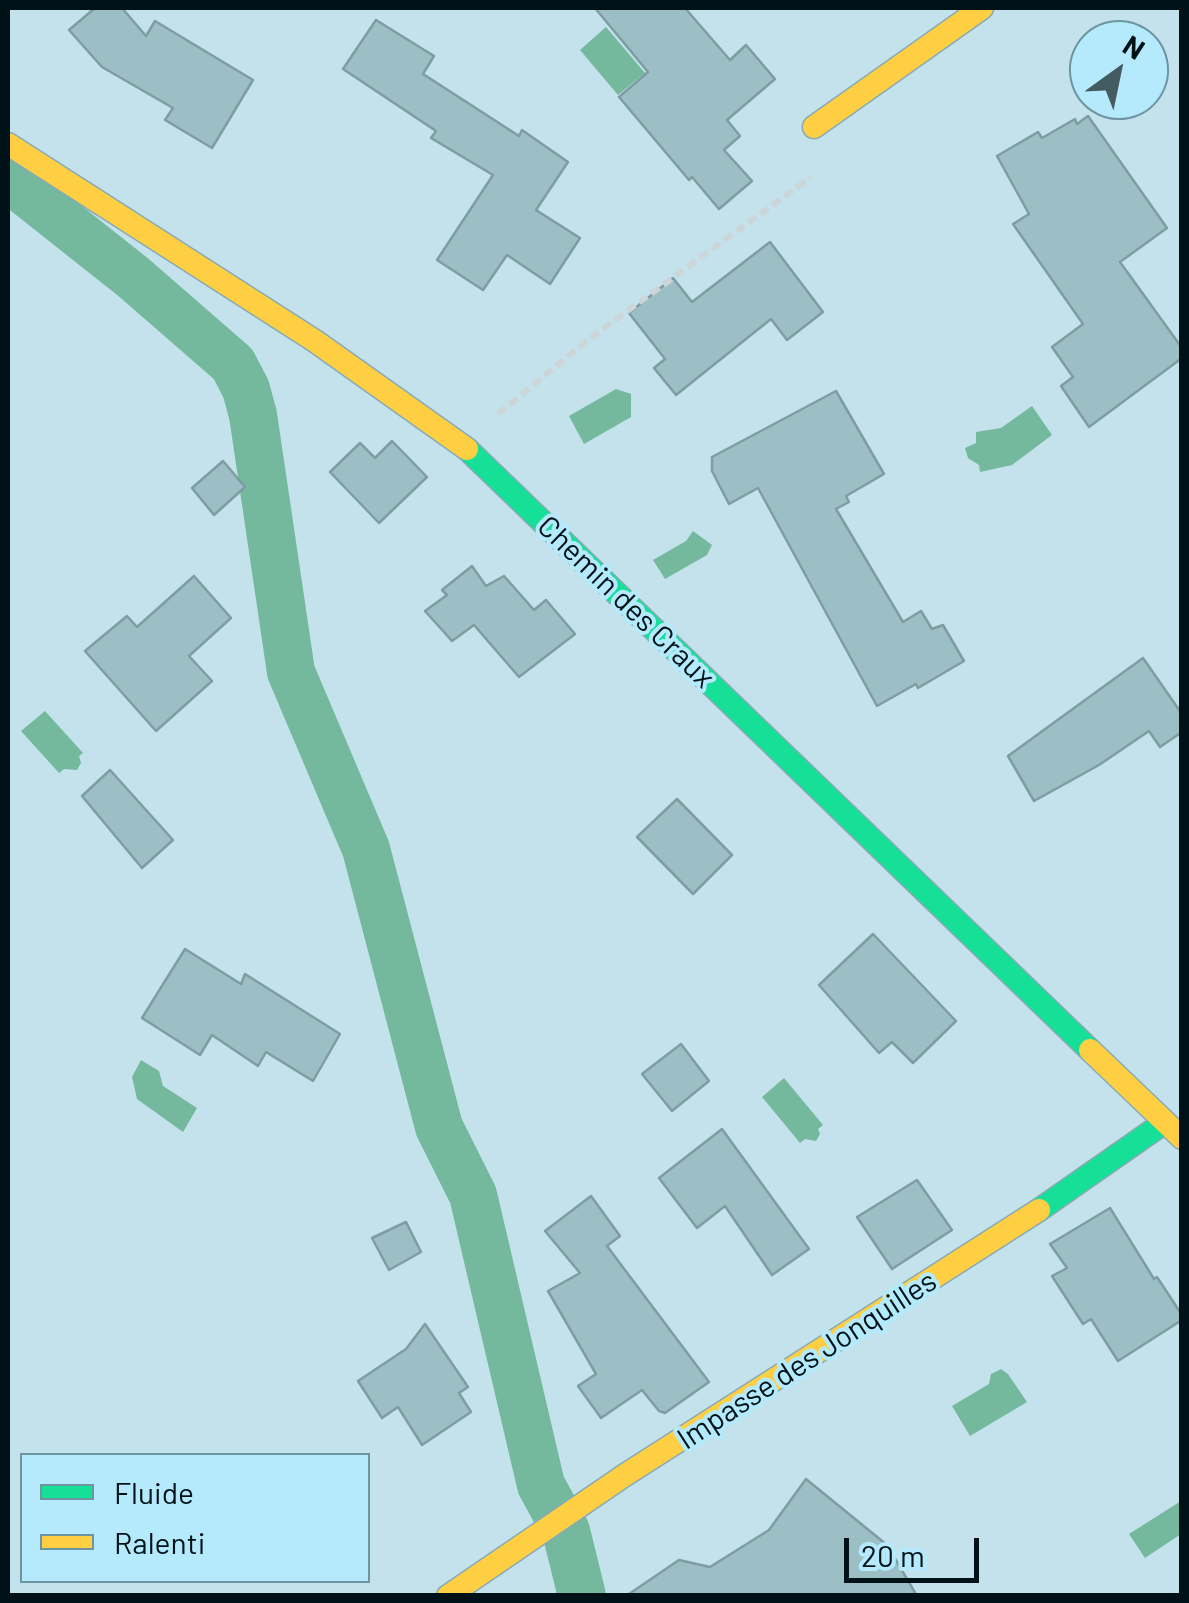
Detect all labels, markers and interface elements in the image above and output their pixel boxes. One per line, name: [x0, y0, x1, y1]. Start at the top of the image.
north arrow: [1069, 20, 1169, 120]
text: N: [1117, 27, 1151, 66]
street label: Chemin des Craux: [530, 508, 722, 696]
street label: Impasse des Jonquilles: [671, 1263, 943, 1457]
legend: [20, 1453, 370, 1583]
text: Fluide: [114, 1474, 194, 1510]
scale bar: [849, 1518, 984, 1580]
text: Ralenti: [114, 1524, 205, 1560]
text: 20 m: [861, 1537, 925, 1573]

